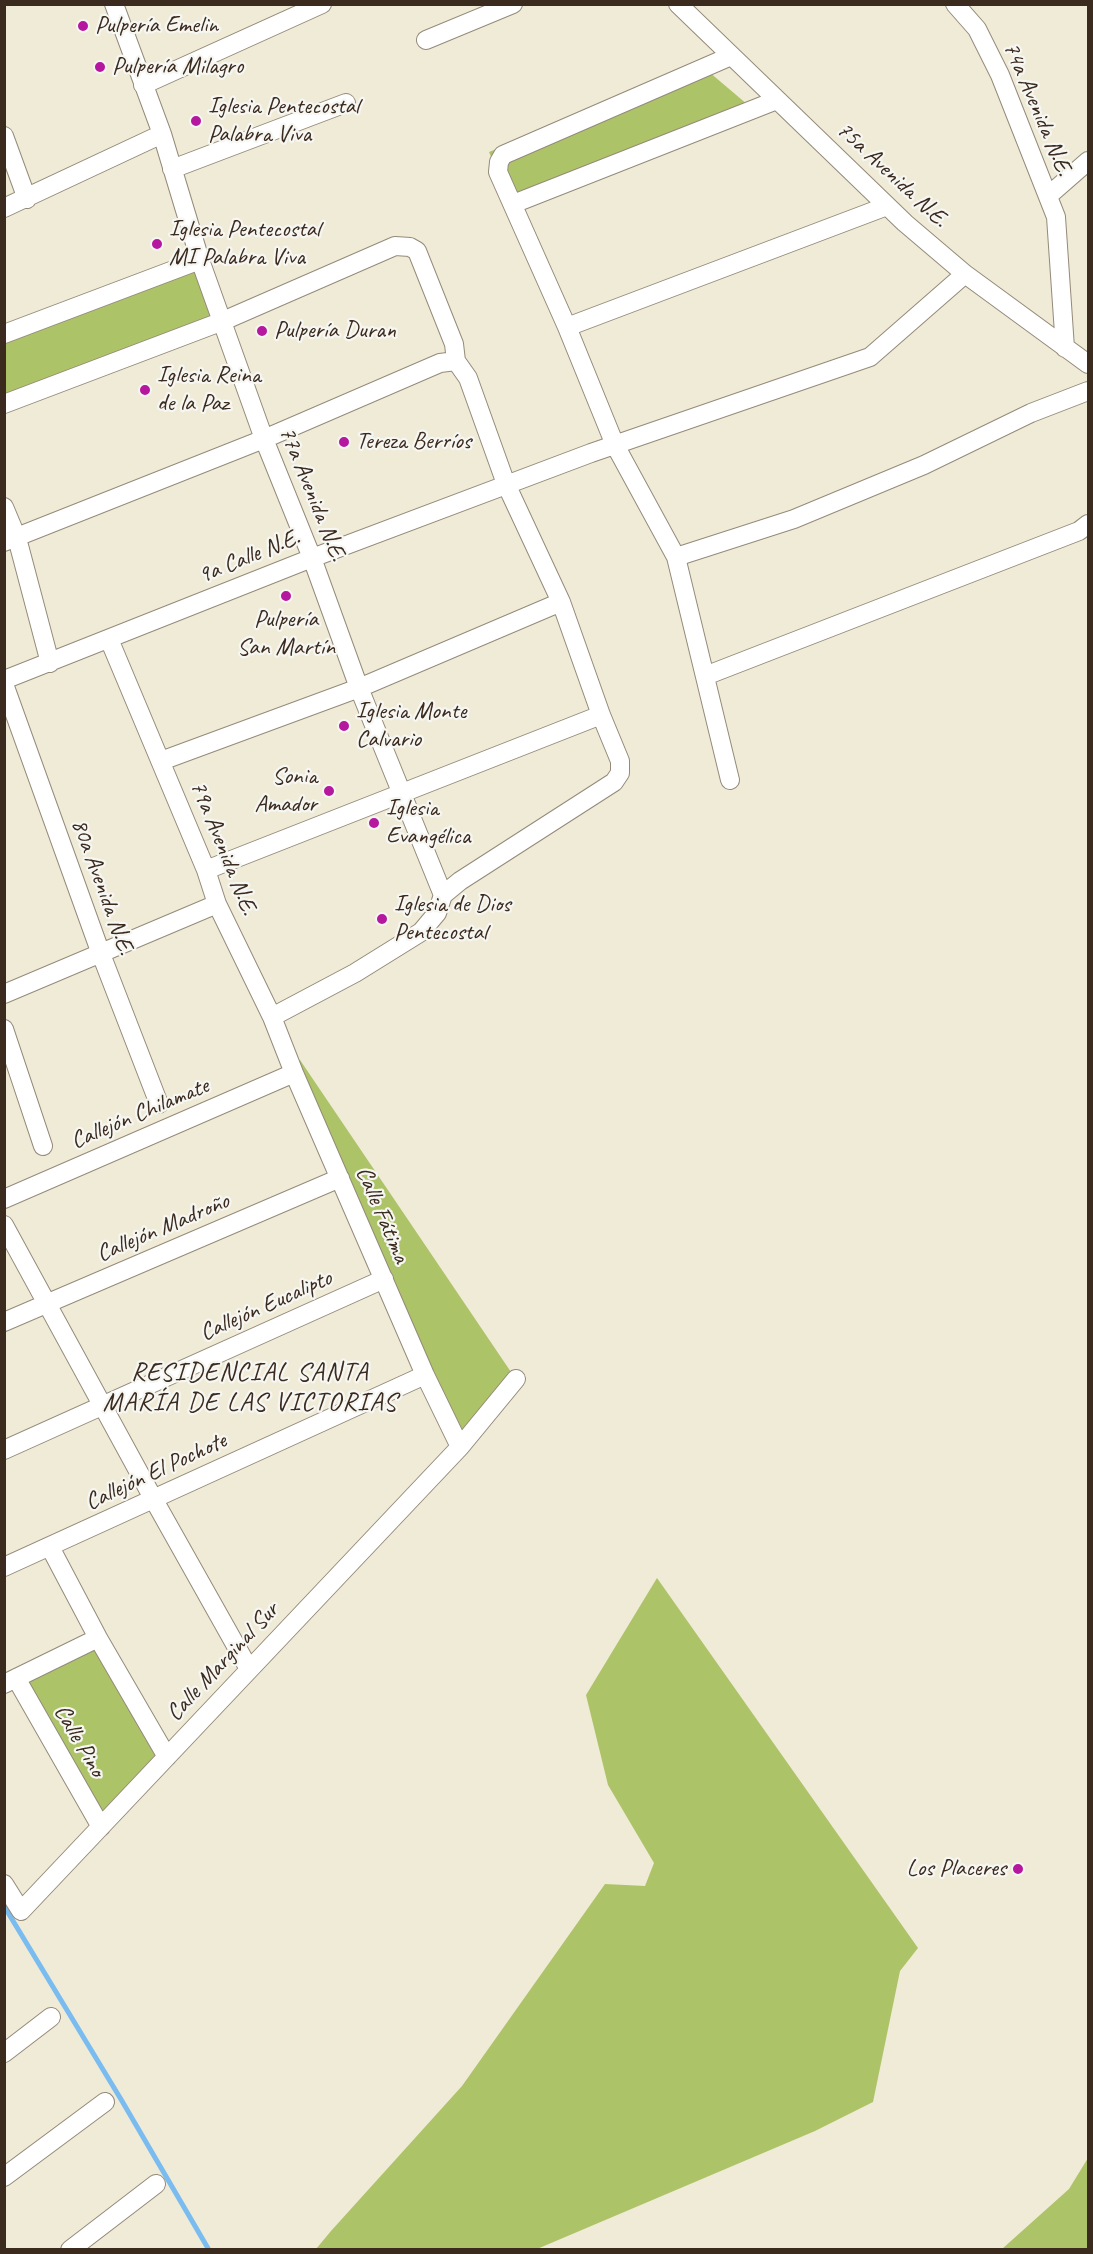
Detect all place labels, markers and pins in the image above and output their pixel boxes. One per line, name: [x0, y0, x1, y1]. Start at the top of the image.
place label: Pulpería Emelin: [95, 12, 218, 40]
marker: Pulpería Emelin: [76, 19, 90, 33]
place label: Pulpería Milagro: [112, 53, 243, 81]
marker: Pulpería Milagro: [93, 60, 107, 74]
place label: Iglesia Pentecostal Palabra Viva: [208, 93, 359, 149]
marker: Iglesia Pentecostal Palabra Viva: [189, 114, 203, 128]
place label: Iglesia Pentecostal MI Palabra Viva: [169, 216, 320, 272]
marker: Iglesia Pentecostal MI Palabra Viva: [150, 237, 164, 251]
place label: Pulpería Duran: [274, 317, 396, 345]
marker: Pulpería Duran: [255, 324, 269, 338]
place label: Iglesia Reina de la Paz: [157, 362, 261, 418]
marker: Iglesia Reina de la Paz: [138, 383, 152, 397]
place label: Tereza Berríos: [356, 428, 471, 456]
marker: Tereza Berríos: [337, 435, 351, 449]
marker: Pulpería San Martín: [279, 589, 293, 603]
place label: Pulpería San Martín: [237, 606, 335, 662]
place label: Iglesia Monte Calvario: [356, 698, 466, 754]
marker: Iglesia Monte Calvario: [337, 719, 351, 733]
place label: Sonia Amador: [254, 763, 317, 819]
marker: Sonia Amador: [322, 784, 336, 798]
place label: Iglesia Evangélica: [386, 795, 470, 851]
marker: Iglesia Evangélica: [367, 816, 381, 830]
place label: Iglesia de Dios Pentecostal: [394, 891, 510, 947]
marker: Iglesia de Dios Pentecostal: [375, 912, 389, 926]
place label: Los Placeres: [907, 1855, 1006, 1883]
marker: Los Placeres: [1011, 1862, 1025, 1876]

